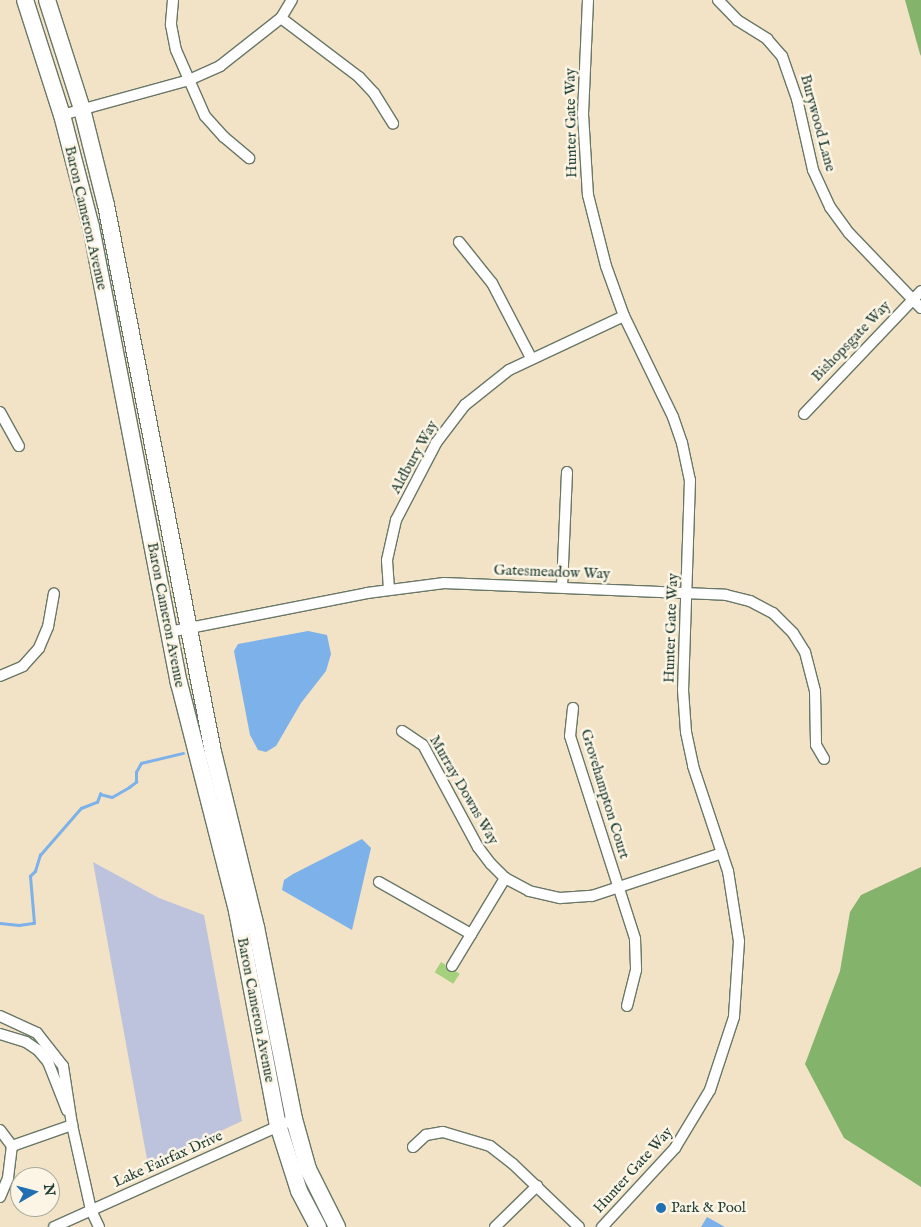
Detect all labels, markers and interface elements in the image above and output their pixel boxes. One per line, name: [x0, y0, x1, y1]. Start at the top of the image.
street label: Hunter Gate Way: [561, 68, 581, 178]
street label: Burywood Lane: [796, 72, 840, 174]
street label: Baron Cameron Avenue: [61, 144, 111, 292]
street label: Bishopsgate Way: [808, 297, 894, 385]
street label: Aldbury Way: [386, 417, 442, 497]
street label: Baron Cameron Avenue: [143, 541, 189, 689]
street label: Gatesmeadow Way: [493, 561, 611, 583]
street label: Hunter Gate Way: [660, 573, 682, 683]
street label: Grovehampton Court: [577, 727, 633, 861]
street label: Murray Downs Way: [425, 732, 503, 848]
street label: Baron Cameron Avenue: [233, 936, 279, 1084]
street label: Hunter Gate Way: [590, 1123, 676, 1217]
street label: Lake Fairfax Drive: [110, 1127, 226, 1191]
north arrow: [10, 1167, 60, 1217]
text: N: [39, 1183, 59, 1197]
place label: Park & Pool: [671, 1199, 746, 1217]
marker: Park & Pool: [655, 1202, 667, 1214]

